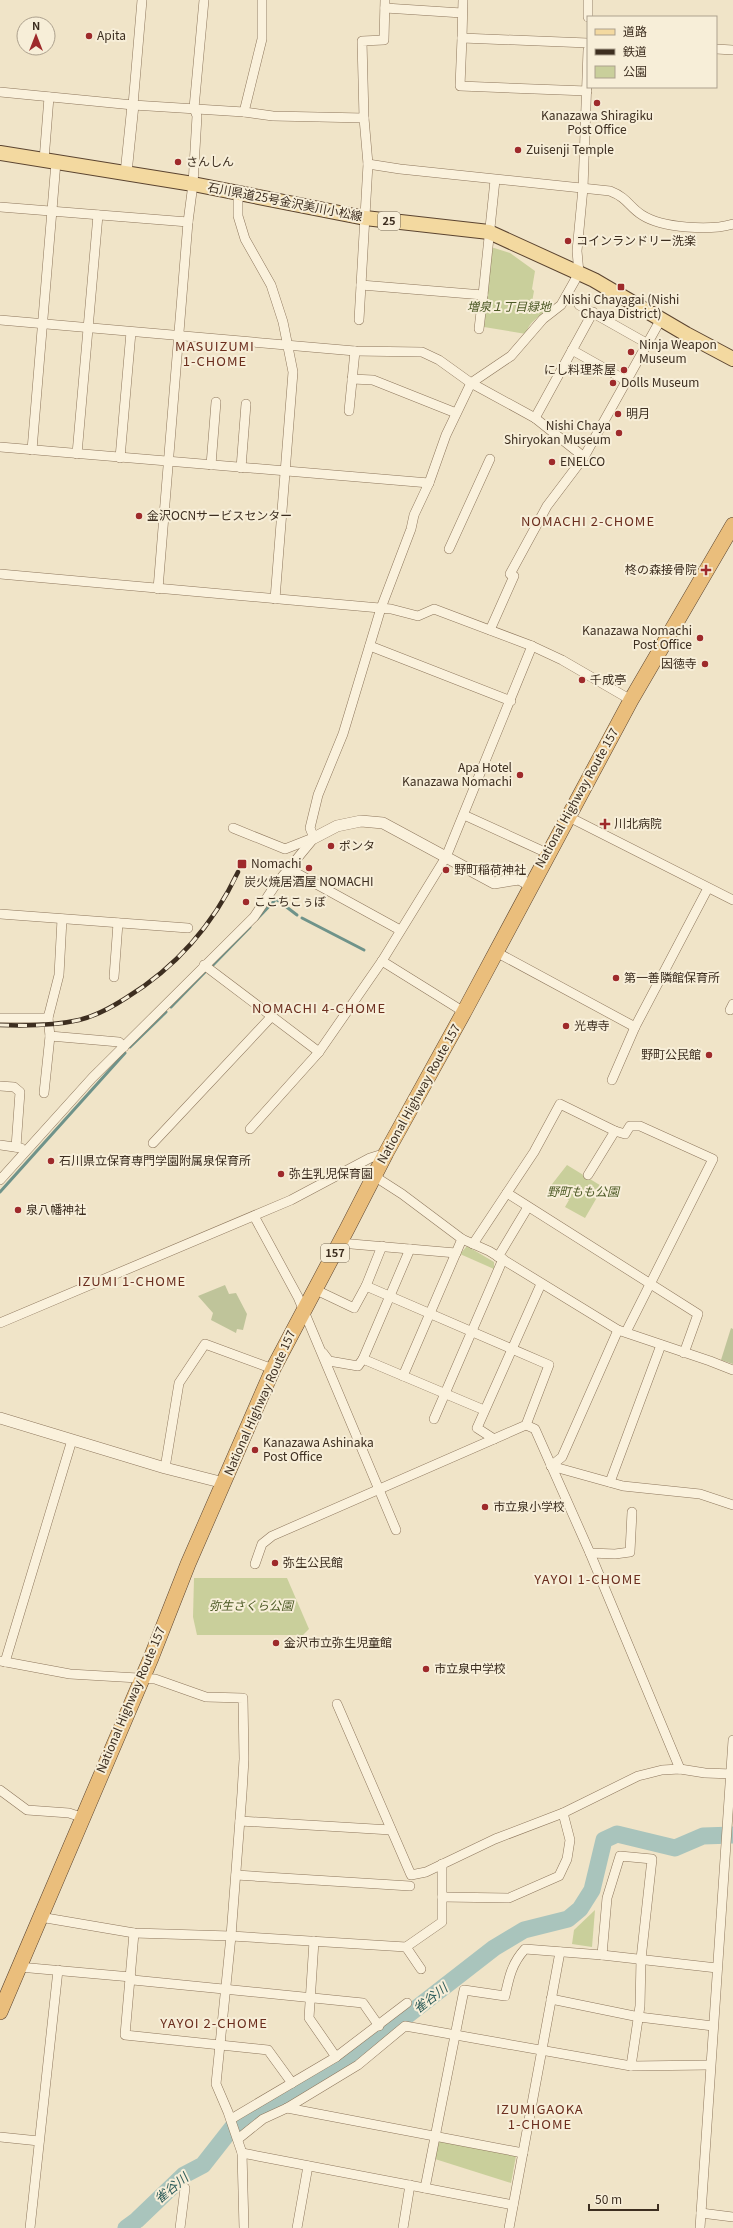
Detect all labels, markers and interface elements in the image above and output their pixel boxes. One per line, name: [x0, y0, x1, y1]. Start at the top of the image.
north arrow: [16, 16, 56, 56]
legend: [587, 16, 717, 88]
text: N: [32, 17, 40, 33]
text: 道路: [623, 22, 647, 39]
place label: Apita: [97, 26, 126, 43]
marker: Apita: [84, 31, 94, 41]
text: 鉄道: [623, 42, 647, 59]
text: 公園: [623, 62, 647, 79]
marker: Kanazawa Shiragiku Post Office: [592, 98, 602, 108]
place label: Kanazawa Shiragiku Post Office: [541, 106, 653, 137]
place label: Zuisenji Temple: [526, 140, 614, 157]
marker: Zuisenji Temple: [513, 145, 523, 155]
place label: さんしん: [186, 152, 234, 169]
marker: さんしん: [173, 157, 183, 167]
street label: 石川県道25号金沢美川小松線: [206, 177, 364, 224]
road number: 25: [378, 212, 400, 230]
place label: コインランドリー洗楽: [576, 231, 696, 248]
marker: コインランドリー洗楽: [563, 236, 573, 246]
marker: Nishi Chayagai (Nishi Chaya District): [616, 282, 626, 292]
place label: Nishi Chayagai (Nishi Chaya District): [563, 290, 679, 321]
park label: 増泉１丁目緑地: [467, 297, 553, 314]
place label: Ninja Weapon Museum: [639, 335, 717, 366]
district label: MASUIZUMI 1-CHOME: [175, 336, 255, 370]
marker: Ninja Weapon Museum: [626, 347, 636, 357]
place label: にし料理茶屋: [544, 360, 616, 377]
marker: にし料理茶屋: [619, 365, 629, 375]
place label: Dolls Museum: [621, 373, 699, 390]
marker: Dolls Museum: [608, 378, 618, 388]
place label: 明月: [626, 404, 650, 421]
marker: 明月: [613, 409, 623, 419]
place label: Nishi Chaya Shiryokan Museum: [504, 416, 611, 447]
marker: Nishi Chaya Shiryokan Museum: [614, 428, 624, 438]
place label: ENELCO: [560, 452, 605, 469]
marker: ENELCO: [547, 457, 557, 467]
place label: 金沢OCNサービスセンター: [147, 506, 292, 523]
marker: 金沢OCNサービスセンター: [134, 511, 144, 521]
district label: NOMACHI 2-CHOME: [521, 511, 655, 530]
place label: 柊の森接骨院: [625, 560, 697, 577]
marker: 柊の森接骨院: [700, 564, 712, 576]
place label: Kanazawa Nomachi Post Office: [582, 621, 692, 652]
marker: Kanazawa Nomachi Post Office: [695, 633, 705, 643]
place label: 因徳寺: [661, 654, 697, 671]
marker: 因徳寺: [700, 659, 710, 669]
place label: 千成亭: [590, 670, 626, 687]
marker: 千成亭: [577, 675, 587, 685]
street label: National Highway Route 157: [530, 724, 621, 870]
place label: Apa Hotel Kanazawa Nomachi: [402, 758, 512, 789]
marker: Apa Hotel Kanazawa Nomachi: [515, 770, 525, 780]
place label: 川北病院: [614, 814, 662, 831]
marker: 川北病院: [599, 818, 611, 830]
place label: ポンタ: [339, 836, 375, 853]
marker: ポンタ: [326, 841, 336, 851]
place label: Nomachi: [251, 854, 302, 871]
marker: Nomachi: [236, 858, 248, 870]
place label: 野町稲荷神社: [454, 860, 526, 877]
marker: 炭火焼居酒屋 NOMACHI: [304, 863, 314, 873]
marker: 野町稲荷神社: [441, 865, 451, 875]
place label: 炭火焼居酒屋 NOMACHI: [244, 872, 374, 889]
place label: ここちこぅぼ: [254, 892, 326, 909]
marker: ここちこぅぼ: [241, 897, 251, 907]
place label: 第一善隣館保育所: [624, 968, 720, 985]
marker: 第一善隣館保育所: [611, 973, 621, 983]
district label: NOMACHI 4-CHOME: [252, 998, 386, 1017]
place label: 光専寺: [574, 1016, 610, 1033]
street label: National Highway Route 157: [372, 1020, 463, 1166]
marker: 光専寺: [561, 1021, 571, 1031]
place label: 野町公民館: [641, 1045, 701, 1062]
marker: 野町公民館: [704, 1050, 714, 1060]
place label: 石川県立保育専門学園附属泉保育所: [59, 1151, 251, 1168]
marker: 石川県立保育専門学園附属泉保育所: [46, 1156, 56, 1166]
place label: 弥生乳児保育園: [289, 1164, 373, 1181]
marker: 弥生乳児保育園: [276, 1169, 286, 1179]
park label: 野町もも公園: [547, 1182, 621, 1199]
place label: 泉八幡神社: [26, 1200, 86, 1217]
marker: 泉八幡神社: [13, 1205, 23, 1215]
road number: 157: [321, 1244, 349, 1262]
district label: IZUMI 1-CHOME: [78, 1271, 186, 1290]
street label: National Highway Route 157: [219, 1327, 299, 1478]
place label: Kanazawa Ashinaka Post Office: [263, 1433, 374, 1464]
marker: Kanazawa Ashinaka Post Office: [250, 1445, 260, 1455]
place label: 市立泉小学校: [493, 1497, 565, 1514]
marker: 市立泉小学校: [480, 1502, 490, 1512]
place label: 弥生公民館: [283, 1553, 343, 1570]
marker: 弥生公民館: [270, 1558, 280, 1568]
district label: YAYOI 1-CHOME: [533, 1569, 642, 1588]
park label: 弥生さくら公園: [209, 1596, 295, 1613]
street label: National Highway Route 157: [91, 1623, 168, 1775]
place label: 金沢市立弥生児童館: [284, 1633, 392, 1650]
marker: 金沢市立弥生児童館: [271, 1638, 281, 1648]
place label: 市立泉中学校: [434, 1659, 506, 1676]
marker: 市立泉中学校: [421, 1664, 431, 1674]
water label: 雀谷川: [408, 1977, 452, 2017]
district label: YAYOI 2-CHOME: [159, 2013, 268, 2032]
district label: IZUMIGAOKA 1-CHOME: [496, 2099, 584, 2133]
water label: 雀谷川: [150, 2167, 193, 2207]
scale bar: [589, 2186, 658, 2212]
text: 50 m: [595, 2190, 622, 2207]

